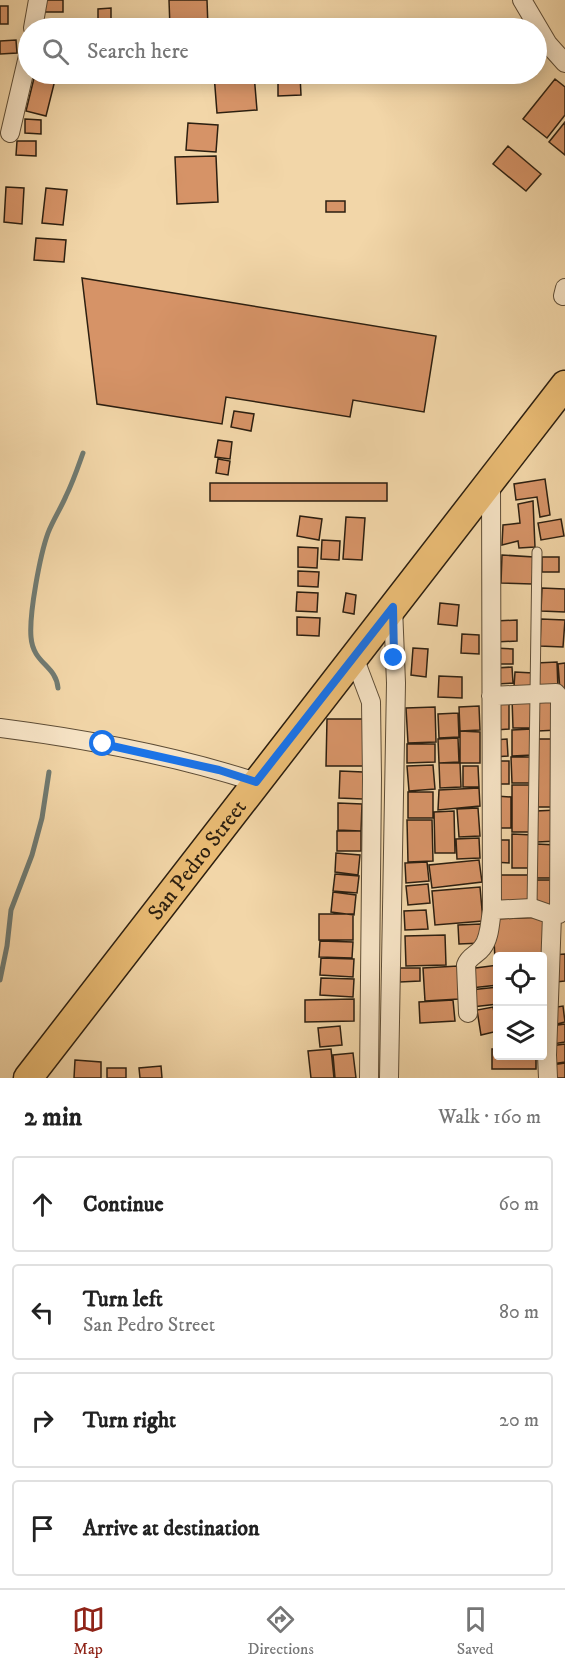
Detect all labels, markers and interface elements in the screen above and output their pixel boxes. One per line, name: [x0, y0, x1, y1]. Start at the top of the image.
search box: [18, 18, 547, 84]
icon: search: [39, 35, 72, 68]
text: Search here: [87, 38, 189, 65]
route end: [380, 644, 406, 670]
route start: [89, 730, 115, 756]
street label: San Pedro Street: [142, 794, 252, 926]
map controls: [493, 952, 547, 1060]
button: locate: [493, 952, 547, 1006]
button: layers: [493, 1006, 547, 1060]
text: 2 min: [24, 1101, 82, 1134]
text: Walk · 160 m: [438, 1105, 541, 1130]
icon: ahead: [26, 1188, 59, 1221]
text: Continue: [83, 1191, 164, 1218]
text: 60 m: [499, 1192, 539, 1217]
text: Turn left: [83, 1286, 163, 1313]
icon: left: [26, 1296, 59, 1329]
text: 80 m: [499, 1300, 539, 1325]
text: San Pedro Street: [83, 1313, 215, 1338]
icon: right: [26, 1404, 59, 1437]
text: Turn right: [83, 1407, 176, 1434]
text: 20 m: [499, 1408, 539, 1433]
icon: arrive: [26, 1512, 59, 1545]
text: Arrive at destination: [83, 1515, 260, 1542]
tab: Map: [72, 1603, 105, 1659]
tab: Directions: [248, 1603, 314, 1659]
tab: Saved: [457, 1603, 494, 1659]

